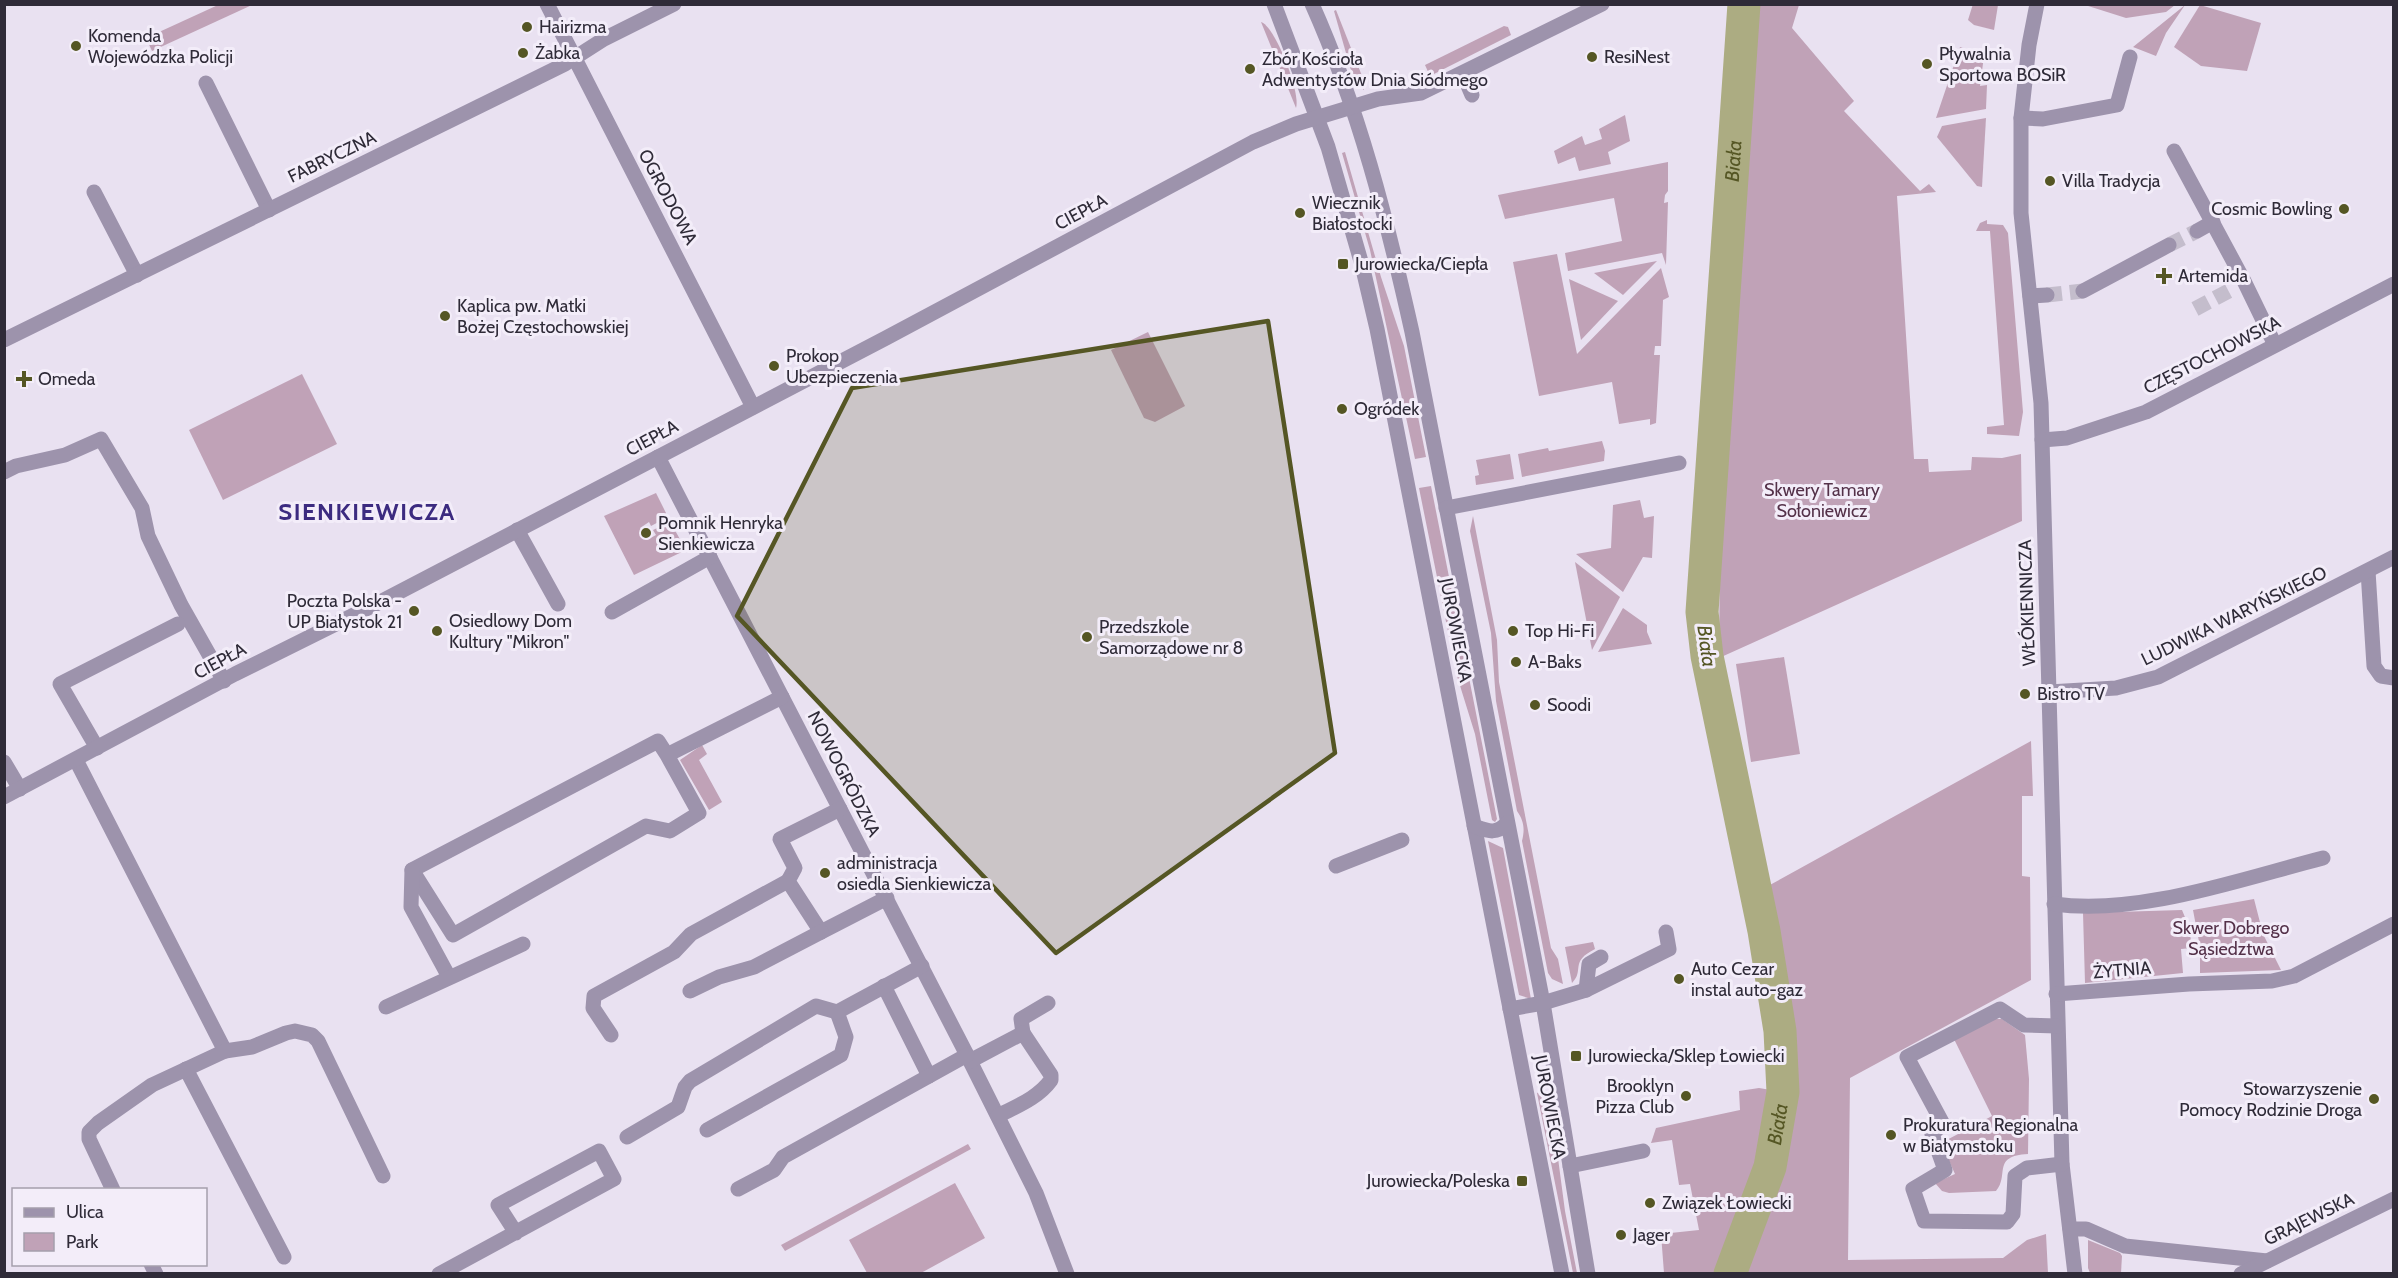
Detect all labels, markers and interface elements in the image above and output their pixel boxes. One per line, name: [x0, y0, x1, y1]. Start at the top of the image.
place label: Hairizma: [539, 16, 607, 38]
marker: Hairizma: [520, 20, 534, 34]
place label: Komenda Wojewódzka Policji: [88, 25, 233, 68]
marker: Komenda Wojewódzka Policji: [69, 39, 83, 53]
place label: Żabka: [535, 42, 580, 64]
place label: Pływalnia Sportowa BOSiR: [1939, 43, 2066, 86]
marker: Żabka: [516, 46, 530, 60]
place label: ResiNest: [1604, 46, 1670, 68]
place label: Zbór Kościoła Adwentystów Dnia Siódmego: [1262, 48, 1488, 91]
marker: ResiNest: [1585, 50, 1599, 64]
marker: Pływalnia Sportowa BOSiR: [1920, 57, 1934, 71]
marker: Zbór Kościoła Adwentystów Dnia Siódmego: [1243, 62, 1257, 76]
street label: FABRYCZNA: [284, 126, 380, 188]
water label: Biała: [1720, 139, 1747, 183]
street label: OGRODOWA: [634, 146, 702, 248]
place label: Villa Tradycja: [2062, 170, 2161, 192]
marker: Villa Tradycja: [2043, 174, 2057, 188]
street label: CIEPŁA: [1051, 189, 1111, 235]
place label: Wiecznik Białostocki: [1312, 192, 1393, 235]
place label: Cosmic Bowling: [2211, 198, 2333, 220]
marker: Cosmic Bowling: [2337, 202, 2351, 216]
marker: Wiecznik Białostocki: [1293, 206, 1307, 220]
place label: Jurowiecka/Ciepła: [1354, 253, 1488, 275]
marker: Jurowiecka/Ciepła: [1336, 257, 1350, 271]
place label: Artemida: [2178, 265, 2249, 287]
marker: Artemida: [2155, 267, 2173, 285]
place label: Kaplica pw. Matki Bożej Częstochowskiej: [457, 295, 629, 338]
marker: Kaplica pw. Matki Bożej Częstochowskiej: [438, 309, 452, 323]
street label: CZĘSTOCHOWSKA: [2140, 311, 2284, 399]
place label: Prokop Ubezpieczenia: [786, 345, 898, 388]
marker: Prokop Ubezpieczenia: [767, 359, 781, 373]
place label: Omeda: [38, 368, 96, 390]
marker: Omeda: [15, 370, 33, 388]
place label: Ogródek: [1354, 398, 1420, 420]
marker: Ogródek: [1335, 402, 1349, 416]
street label: CIEPŁA: [622, 415, 682, 461]
park label: Skwery Tamary Sołoniewicz: [1764, 479, 1880, 522]
district label: SIENKIEWICZA: [278, 497, 456, 526]
place label: Pomnik Henryka Sienkiewicza: [658, 512, 783, 555]
marker: Pomnik Henryka Sienkiewicza: [639, 526, 653, 540]
street label: WŁÓKIENNICZA: [2014, 539, 2040, 667]
street label: LUDWIKA WARYŃSKIEGO: [2138, 561, 2330, 671]
street label: JUROWIECKA: [1435, 575, 1477, 684]
place label: Poczta Polska - UP Białystok 21: [287, 590, 402, 633]
marker: Poczta Polska - UP Białystok 21: [407, 604, 421, 618]
place label: Osiedlowy Dom Kultury "Mikron": [449, 610, 572, 653]
place label: Przedszkole Samorządowe nr 8: [1099, 616, 1243, 659]
place label: Top Hi-Fi: [1525, 620, 1594, 642]
marker: Osiedlowy Dom Kultury "Mikron": [430, 624, 444, 638]
marker: Top Hi-Fi: [1506, 624, 1520, 638]
water label: Biała: [1692, 624, 1722, 668]
marker: Przedszkole Samorządowe nr 8: [1080, 630, 1094, 644]
street label: CIEPŁA: [190, 638, 250, 684]
place label: A-Baks: [1528, 651, 1582, 673]
marker: A-Baks: [1509, 655, 1523, 669]
place label: Bistro TV: [2037, 683, 2105, 705]
marker: Bistro TV: [2018, 687, 2032, 701]
place label: Soodi: [1547, 694, 1591, 716]
marker: Soodi: [1528, 698, 1542, 712]
street label: NOWOGRÓDZKA: [803, 708, 885, 840]
place label: administracja osiedla Sienkiewicza: [837, 852, 991, 895]
marker: administracja osiedla Sienkiewicza: [818, 866, 832, 880]
park label: Skwer Dobrego Sąsiedztwa: [2173, 917, 2289, 960]
street label: ŻYTNIA: [2092, 957, 2152, 983]
place label: Auto Cezar instal auto-gaz: [1691, 958, 1804, 1001]
marker: Auto Cezar instal auto-gaz: [1672, 972, 1686, 986]
place label: Jurowiecka/Sklep Łowiecki: [1587, 1045, 1785, 1067]
marker: Jurowiecka/Sklep Łowiecki: [1569, 1049, 1583, 1063]
street label: JUROWIECKA: [1529, 1052, 1571, 1161]
place label: Brooklyn Pizza Club: [1596, 1075, 1674, 1118]
place label: Stowarzyszenie Pomocy Rodzinie Droga: [2179, 1078, 2362, 1121]
marker: Brooklyn Pizza Club: [1679, 1089, 1693, 1103]
marker: Stowarzyszenie Pomocy Rodzinie Droga: [2367, 1092, 2381, 1106]
water label: Biała: [1762, 1101, 1793, 1147]
place label: Prokuratura Regionalna w Białymstoku: [1903, 1114, 2079, 1157]
marker: Prokuratura Regionalna w Białymstoku: [1884, 1128, 1898, 1142]
place label: Jurowiecka/Poleska: [1366, 1170, 1510, 1192]
marker: Jurowiecka/Poleska: [1515, 1174, 1529, 1188]
legend: [12, 1188, 207, 1266]
street label: GRAJEWSKA: [2260, 1188, 2358, 1250]
place label: Związek Łowiecki: [1662, 1192, 1792, 1214]
marker: Związek Łowiecki: [1643, 1196, 1657, 1210]
text: Ulica: [66, 1201, 104, 1223]
place label: Jager: [1632, 1224, 1670, 1246]
marker: Jager: [1614, 1228, 1628, 1242]
text: Park: [66, 1231, 99, 1253]

